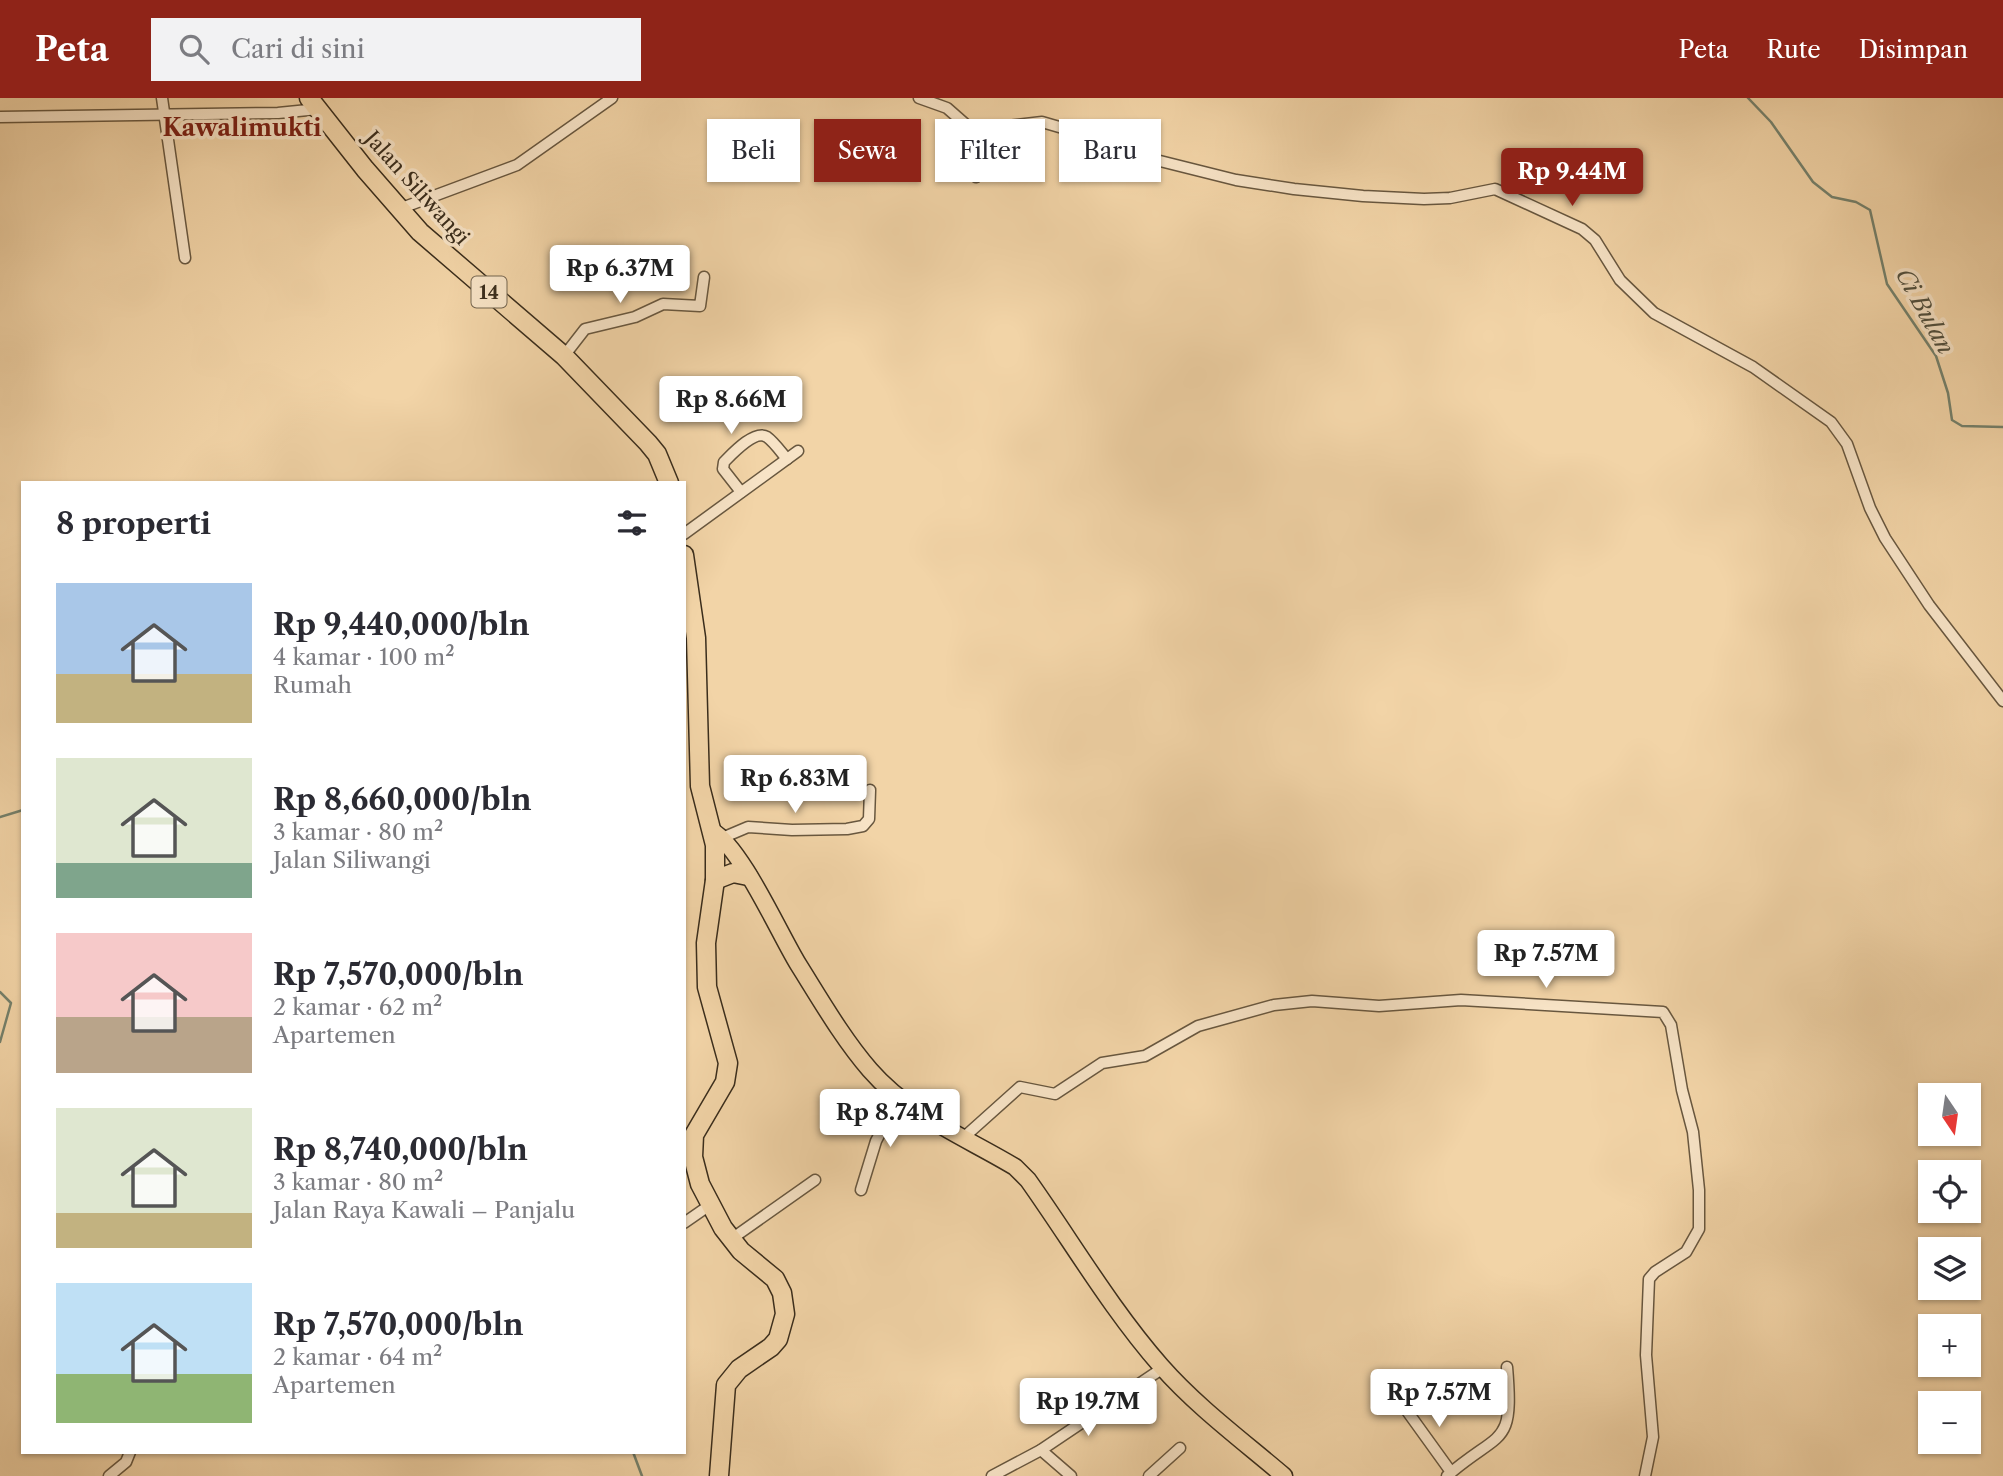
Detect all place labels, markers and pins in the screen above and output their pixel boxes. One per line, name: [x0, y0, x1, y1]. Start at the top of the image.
pin: Rp 9.44M: [1500, 148, 1644, 208]
pin: Rp 6.37M: [548, 246, 692, 305]
pin: Rp 8.66M: [659, 376, 803, 436]
pin: Rp 6.83M: [723, 756, 867, 815]
pin: Rp 7.57M: [1474, 930, 1618, 990]
pin: Rp 8.74M: [818, 1090, 962, 1149]
pin: Rp 7.57M: [1367, 1370, 1511, 1429]
pin: Rp 19.7M: [1016, 1378, 1160, 1438]

